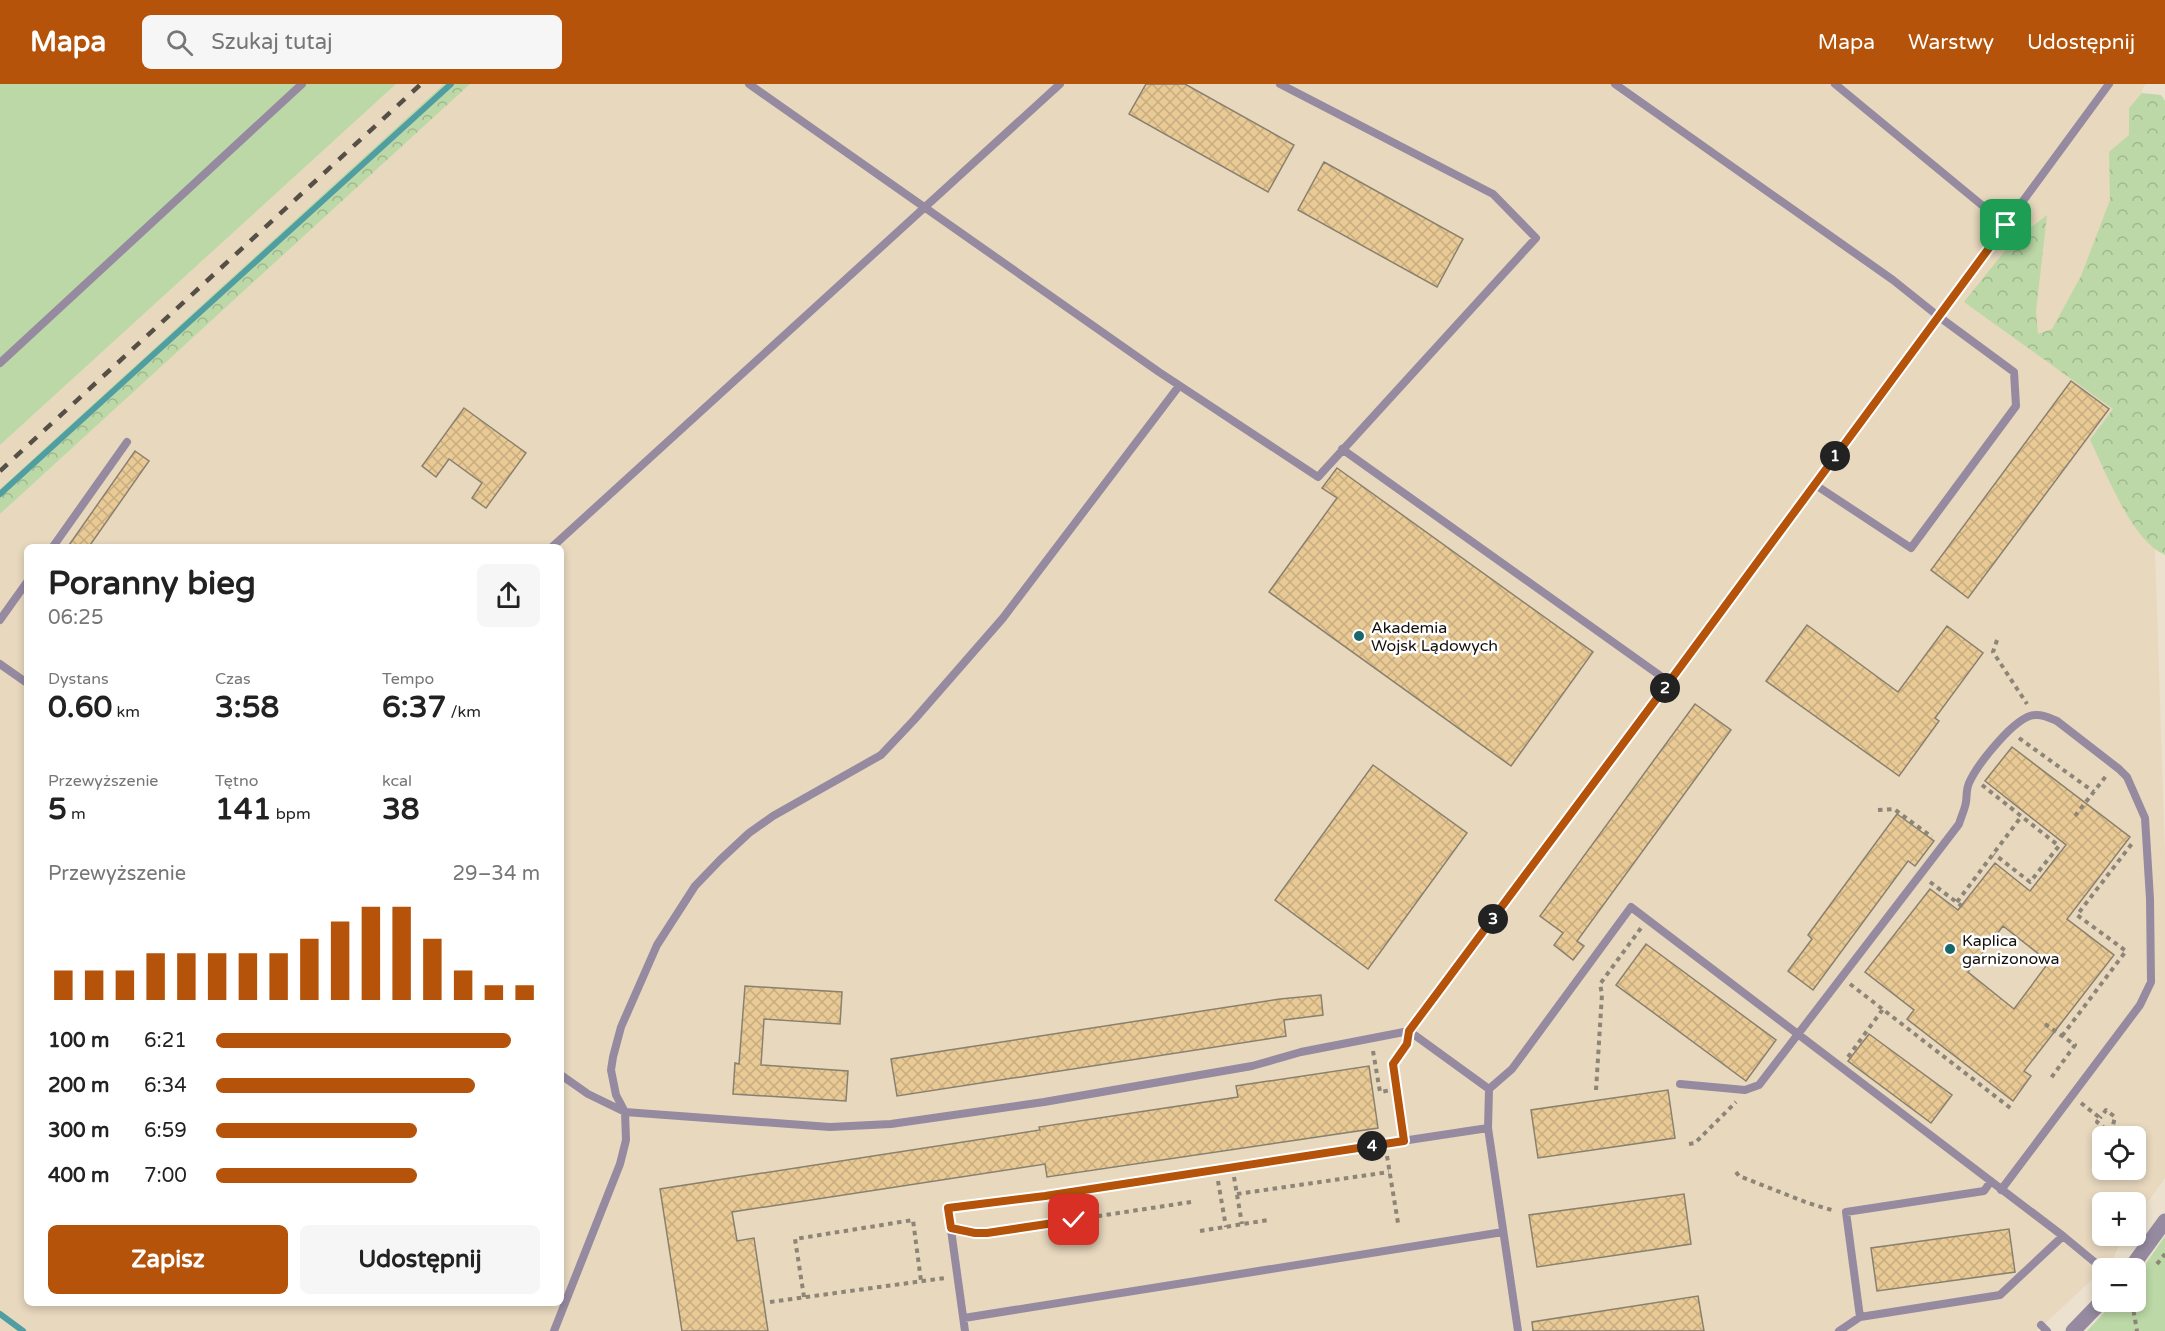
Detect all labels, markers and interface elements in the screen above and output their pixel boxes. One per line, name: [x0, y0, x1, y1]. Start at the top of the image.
search box: [142, 15, 562, 69]
text: Mapa: [30, 25, 106, 59]
icon: search: [163, 26, 196, 59]
text: Szukaj tutaj: [211, 29, 333, 55]
text: Mapa: [1818, 30, 1875, 55]
text: Warstwy: [1908, 30, 1994, 55]
text: Udostępnij: [2027, 30, 2135, 55]
pin: [1980, 199, 2031, 250]
icon: arrive: [1989, 208, 2022, 241]
pin: 1: [1820, 441, 1850, 471]
text: 1: [1830, 446, 1840, 466]
text: Poranny bieg: [48, 564, 256, 603]
button: share: [477, 564, 540, 627]
text: 06:25: [48, 606, 103, 630]
place label: Akademia Wojsk Lądowych: [1371, 618, 1498, 656]
marker: Akademia Wojsk Lądowych: [1352, 629, 1366, 643]
text: Dystans: [48, 669, 109, 689]
text: Czas: [215, 669, 251, 689]
text: Tempo: [382, 669, 434, 689]
pin: 2: [1650, 673, 1680, 703]
text: 2: [1660, 678, 1670, 698]
text: 0.60: [48, 689, 112, 726]
text: 3:58: [215, 689, 279, 726]
text: 6:37: [382, 689, 446, 726]
text: km: [112, 702, 140, 722]
text: /km: [446, 702, 481, 722]
text: Przewyższenie: [48, 771, 158, 791]
text: Tętno: [215, 771, 258, 791]
text: kcal: [382, 771, 412, 791]
text: 5: [48, 791, 67, 828]
text: 141: [215, 791, 272, 828]
text: 38: [382, 791, 420, 828]
text: m: [67, 804, 86, 824]
text: bpm: [272, 804, 311, 824]
text: Przewyższenie: [48, 862, 186, 886]
text: 29–34 m: [453, 862, 540, 886]
pin: 3: [1478, 904, 1508, 934]
text: 3: [1488, 909, 1498, 929]
place label: Kaplica garnizonowa: [1962, 931, 2060, 969]
marker: Kaplica garnizonowa: [1943, 942, 1957, 956]
text: 100 m: [48, 1029, 109, 1053]
text: 6:21: [144, 1029, 187, 1053]
text: 200 m: [48, 1074, 109, 1098]
text: 6:34: [144, 1074, 187, 1098]
text: 300 m: [48, 1119, 109, 1143]
text: 6:59: [144, 1119, 187, 1143]
map controls: [2092, 1126, 2146, 1312]
button: locate: [2092, 1126, 2146, 1180]
pin: 4: [1357, 1131, 1387, 1161]
text: 4: [1367, 1136, 1377, 1156]
text: 400 m: [48, 1164, 109, 1188]
text: 7:00: [144, 1164, 187, 1188]
button: +: [2092, 1192, 2146, 1246]
pin: [1048, 1194, 1099, 1245]
icon: check: [1057, 1203, 1090, 1236]
button: Zapisz: [48, 1225, 288, 1294]
button: Udostępnij: [300, 1225, 540, 1294]
button: −: [2092, 1258, 2146, 1312]

